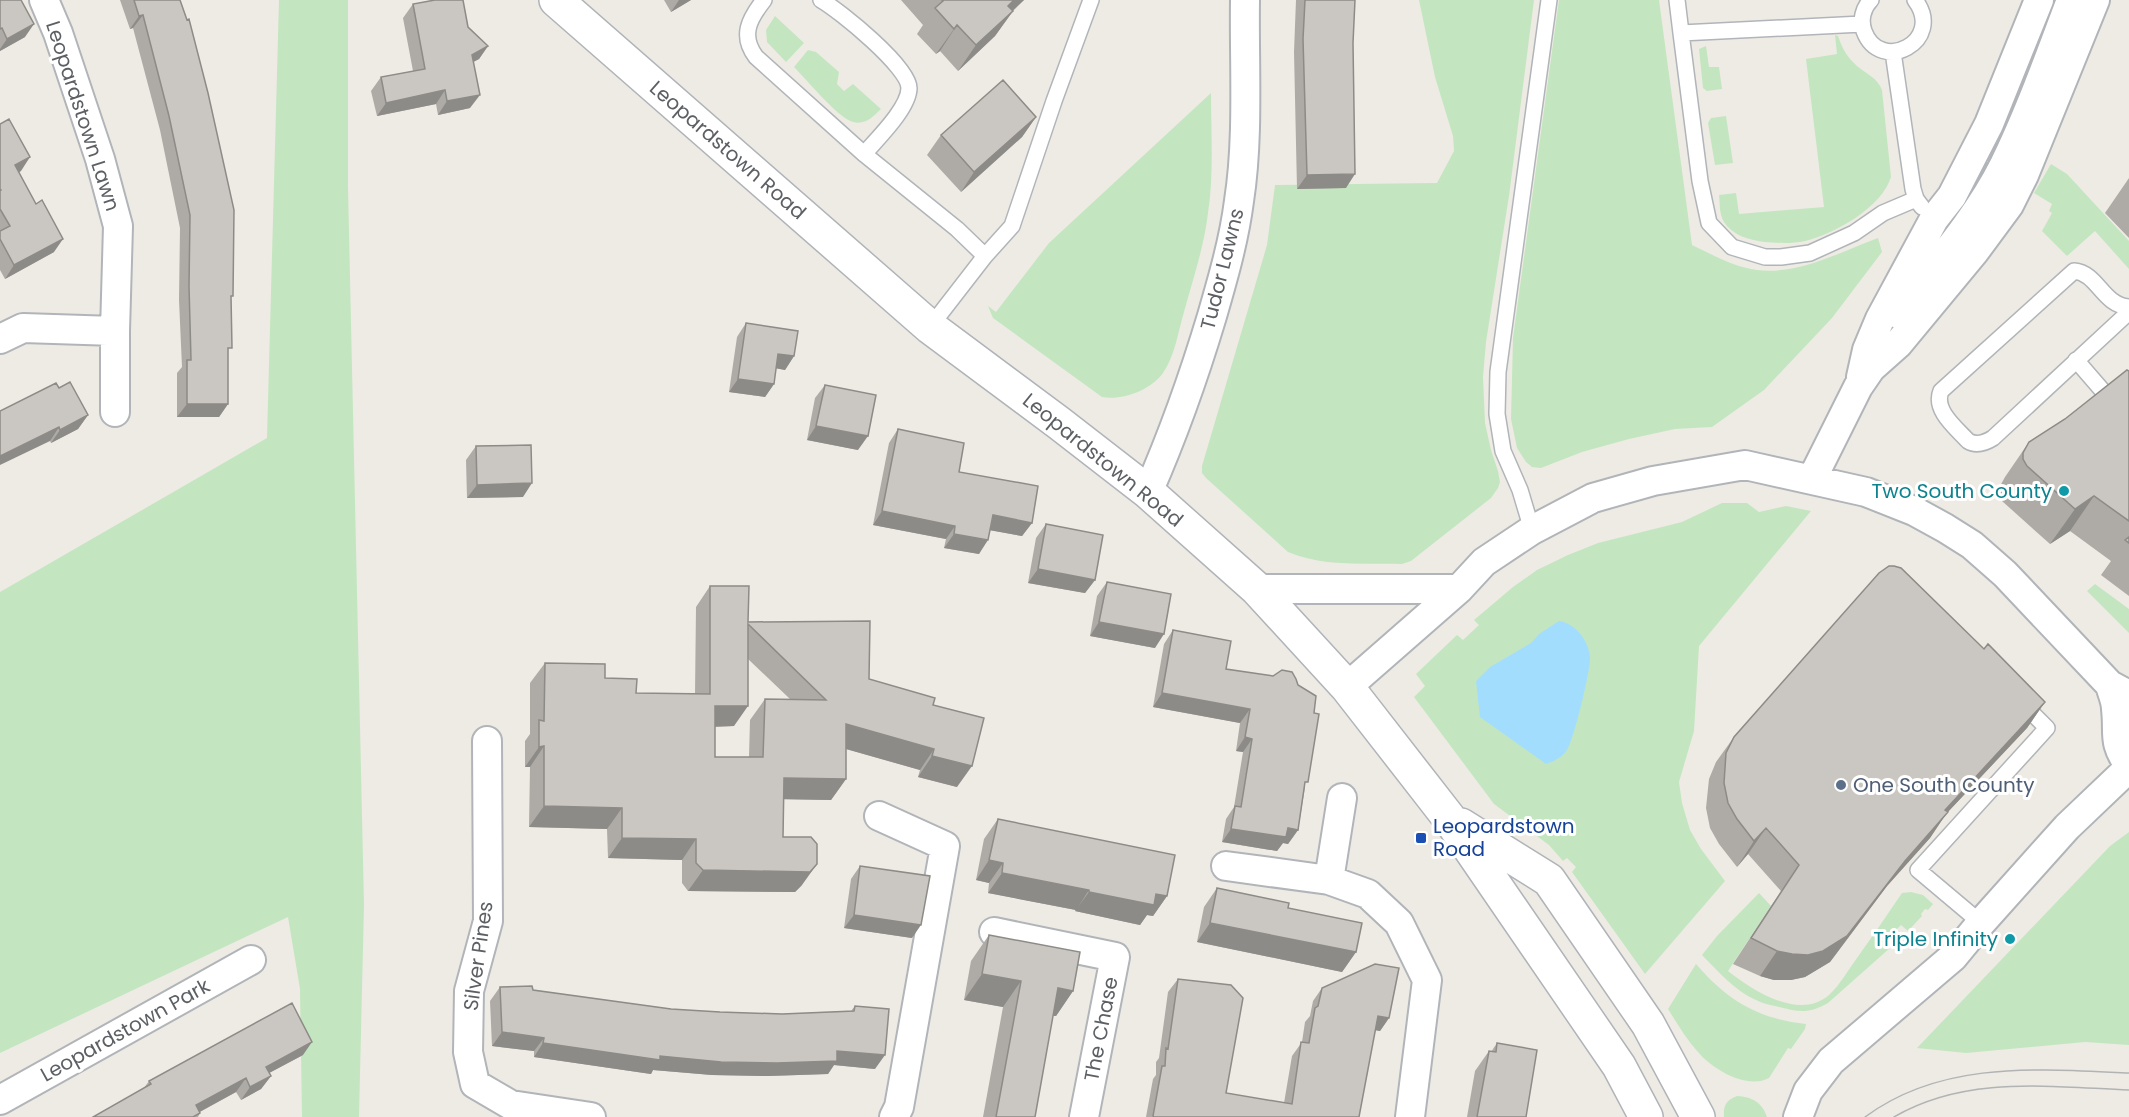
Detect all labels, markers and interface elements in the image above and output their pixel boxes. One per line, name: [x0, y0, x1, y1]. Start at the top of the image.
street label: Leopardstown Lawn: [39, 17, 127, 215]
street label: Leopardstown Road: [644, 74, 812, 226]
street label: Tudor Lawns: [1193, 205, 1251, 333]
street label: Leopardstown Road: [1017, 387, 1189, 533]
place label: Two South County: [1872, 477, 2052, 505]
marker: Two South County: [2057, 484, 2071, 498]
place label: One South County: [1853, 771, 2034, 799]
marker: One South County: [1834, 778, 1848, 792]
place label: Leopardstown Road: [1433, 812, 1575, 863]
marker: Leopardstown Road: [1414, 831, 1428, 845]
street label: Silver Pines: [456, 900, 500, 1012]
place label: Triple Infinity: [1873, 925, 1998, 953]
marker: Triple Infinity: [2003, 932, 2017, 946]
street label: Leopardstown Park: [35, 971, 215, 1088]
street label: The Chase: [1077, 974, 1125, 1084]

